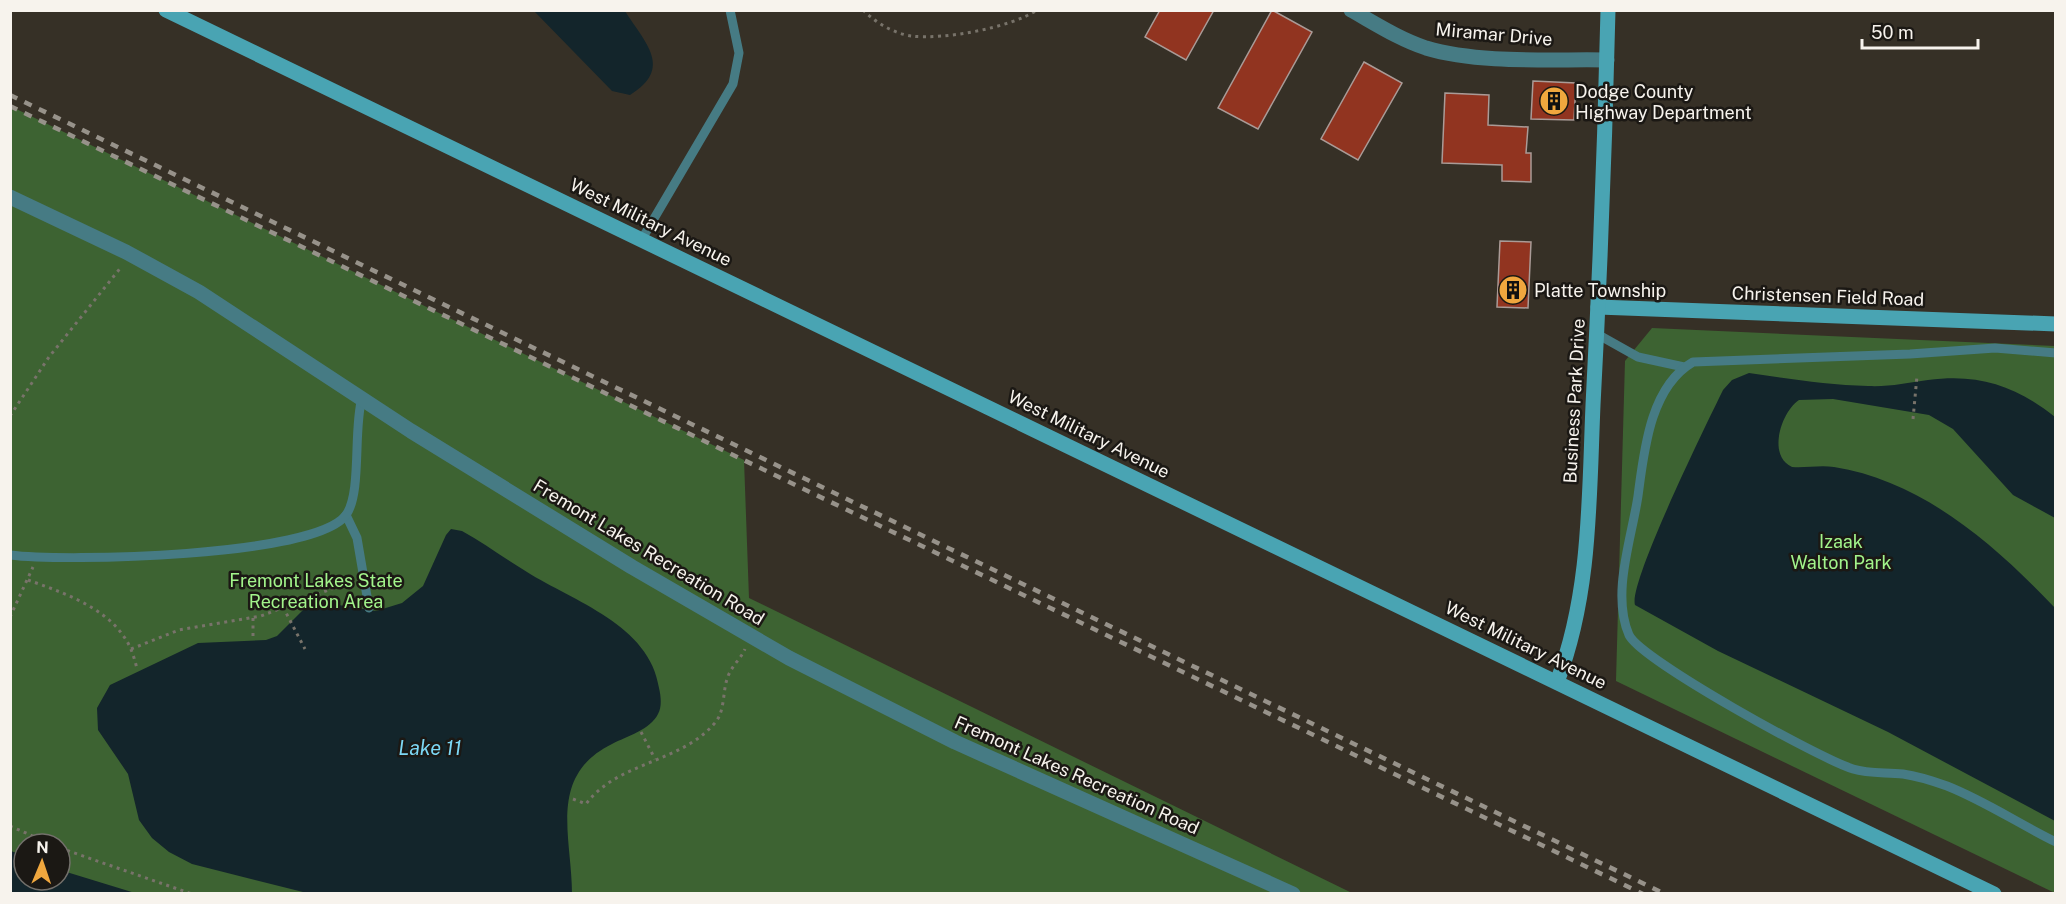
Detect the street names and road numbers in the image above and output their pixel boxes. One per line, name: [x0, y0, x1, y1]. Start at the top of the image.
street label: Miramar Drive: [1435, 18, 1553, 50]
street label: West Military Avenue: [567, 174, 735, 270]
street label: Christensen Field Road: [1731, 282, 1925, 310]
street label: Business Park Drive: [1559, 318, 1589, 484]
street label: West Military Avenue: [1005, 386, 1173, 482]
street label: Fremont Lakes Recreation Road: [530, 475, 768, 629]
street label: West Military Avenue: [1442, 597, 1610, 693]
street label: Fremont Lakes Recreation Road: [951, 711, 1203, 839]

